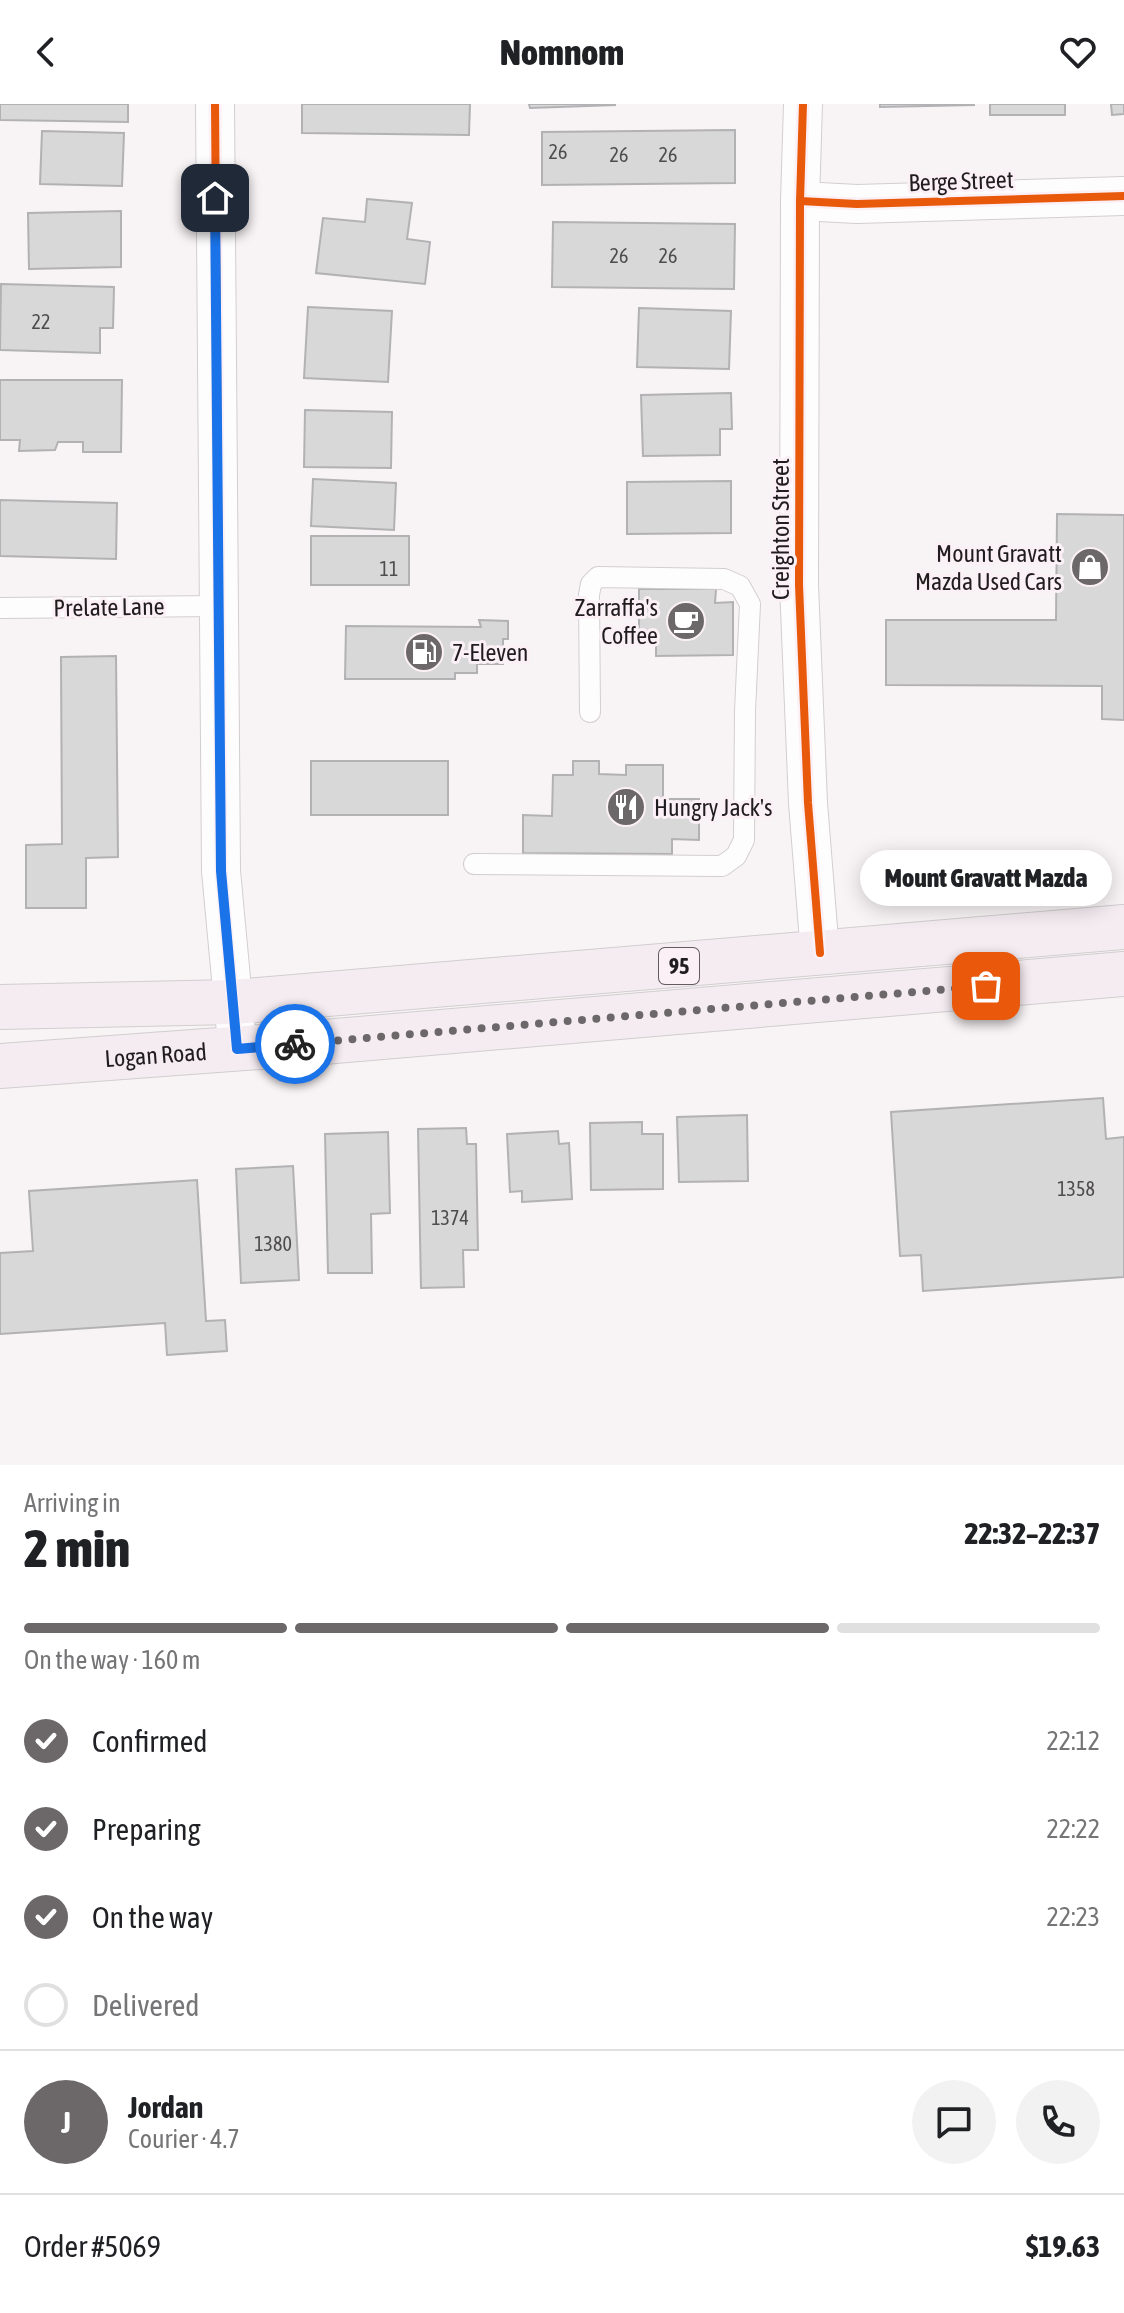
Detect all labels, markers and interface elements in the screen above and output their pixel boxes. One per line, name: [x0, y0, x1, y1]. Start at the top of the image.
icon: back: [24, 30, 68, 74]
icon: heart: [1056, 30, 1100, 74]
text: Nomnom: [500, 31, 624, 73]
house number: 26: [549, 140, 567, 163]
house number: 26: [610, 143, 628, 166]
house number: 26: [659, 143, 677, 166]
pin: [181, 164, 249, 232]
street label: Berge Street: [908, 166, 1014, 196]
icon: home: [193, 176, 237, 220]
house number: 26: [610, 244, 628, 267]
house number: 26: [659, 244, 677, 267]
house number: 22: [32, 310, 50, 333]
street label: Creighton Street: [767, 458, 794, 600]
place label: Mount Gravatt Mazda Used Cars: [915, 540, 1062, 595]
shop icon: Mount Gravatt Mazda Used Cars: [1069, 546, 1111, 588]
house number: 11: [380, 557, 398, 580]
street label: Prelate Lane: [53, 593, 165, 621]
place label: Zarraffa's Coffee: [575, 594, 658, 649]
cafe icon: Zarraffa's Coffee: [665, 600, 707, 642]
fuel station icon: 7-Eleven: [403, 631, 445, 673]
place label: 7-Eleven: [452, 639, 528, 666]
restaurant icon: Hungry Jack's: [605, 786, 647, 828]
place label: Hungry Jack's: [654, 794, 772, 821]
callout: Mount Gravatt Mazda: [860, 850, 1112, 906]
text: Mount Gravatt Mazda: [885, 863, 1087, 893]
road number: 95: [659, 948, 699, 984]
pin: [952, 952, 1020, 1020]
icon: bag: [964, 964, 1008, 1008]
courier: [255, 1004, 335, 1084]
icon: bike: [273, 1022, 317, 1066]
street label: Logan Road: [104, 1037, 208, 1072]
house number: 1358: [1057, 1177, 1095, 1200]
house number: 1374: [431, 1206, 469, 1229]
house number: 1380: [254, 1232, 292, 1255]
text: Arriving in: [24, 1488, 121, 1518]
text: 22:32–22:37: [965, 1516, 1100, 1550]
text: 2 min: [24, 1518, 130, 1578]
text: On the way · 160 m: [24, 1645, 201, 1675]
icon: check: [24, 1719, 68, 1763]
text: Confirmed: [92, 1724, 207, 1758]
text: 22:12: [1046, 1726, 1100, 1756]
icon: check: [24, 1807, 68, 1851]
text: Preparing: [92, 1812, 201, 1846]
text: 22:22: [1046, 1814, 1100, 1844]
icon: check: [24, 1895, 68, 1939]
text: On the way: [92, 1900, 213, 1934]
text: 22:23: [1046, 1902, 1100, 1932]
text: Delivered: [92, 1988, 200, 2022]
button: chat: [912, 2080, 996, 2164]
button: phone: [1016, 2080, 1100, 2164]
text: Jordan: [128, 2090, 203, 2124]
text: J: [61, 2105, 71, 2139]
text: Courier · 4.7: [128, 2124, 239, 2154]
text: Order #5069: [24, 2229, 161, 2263]
text: $19.63: [1026, 2229, 1100, 2263]

